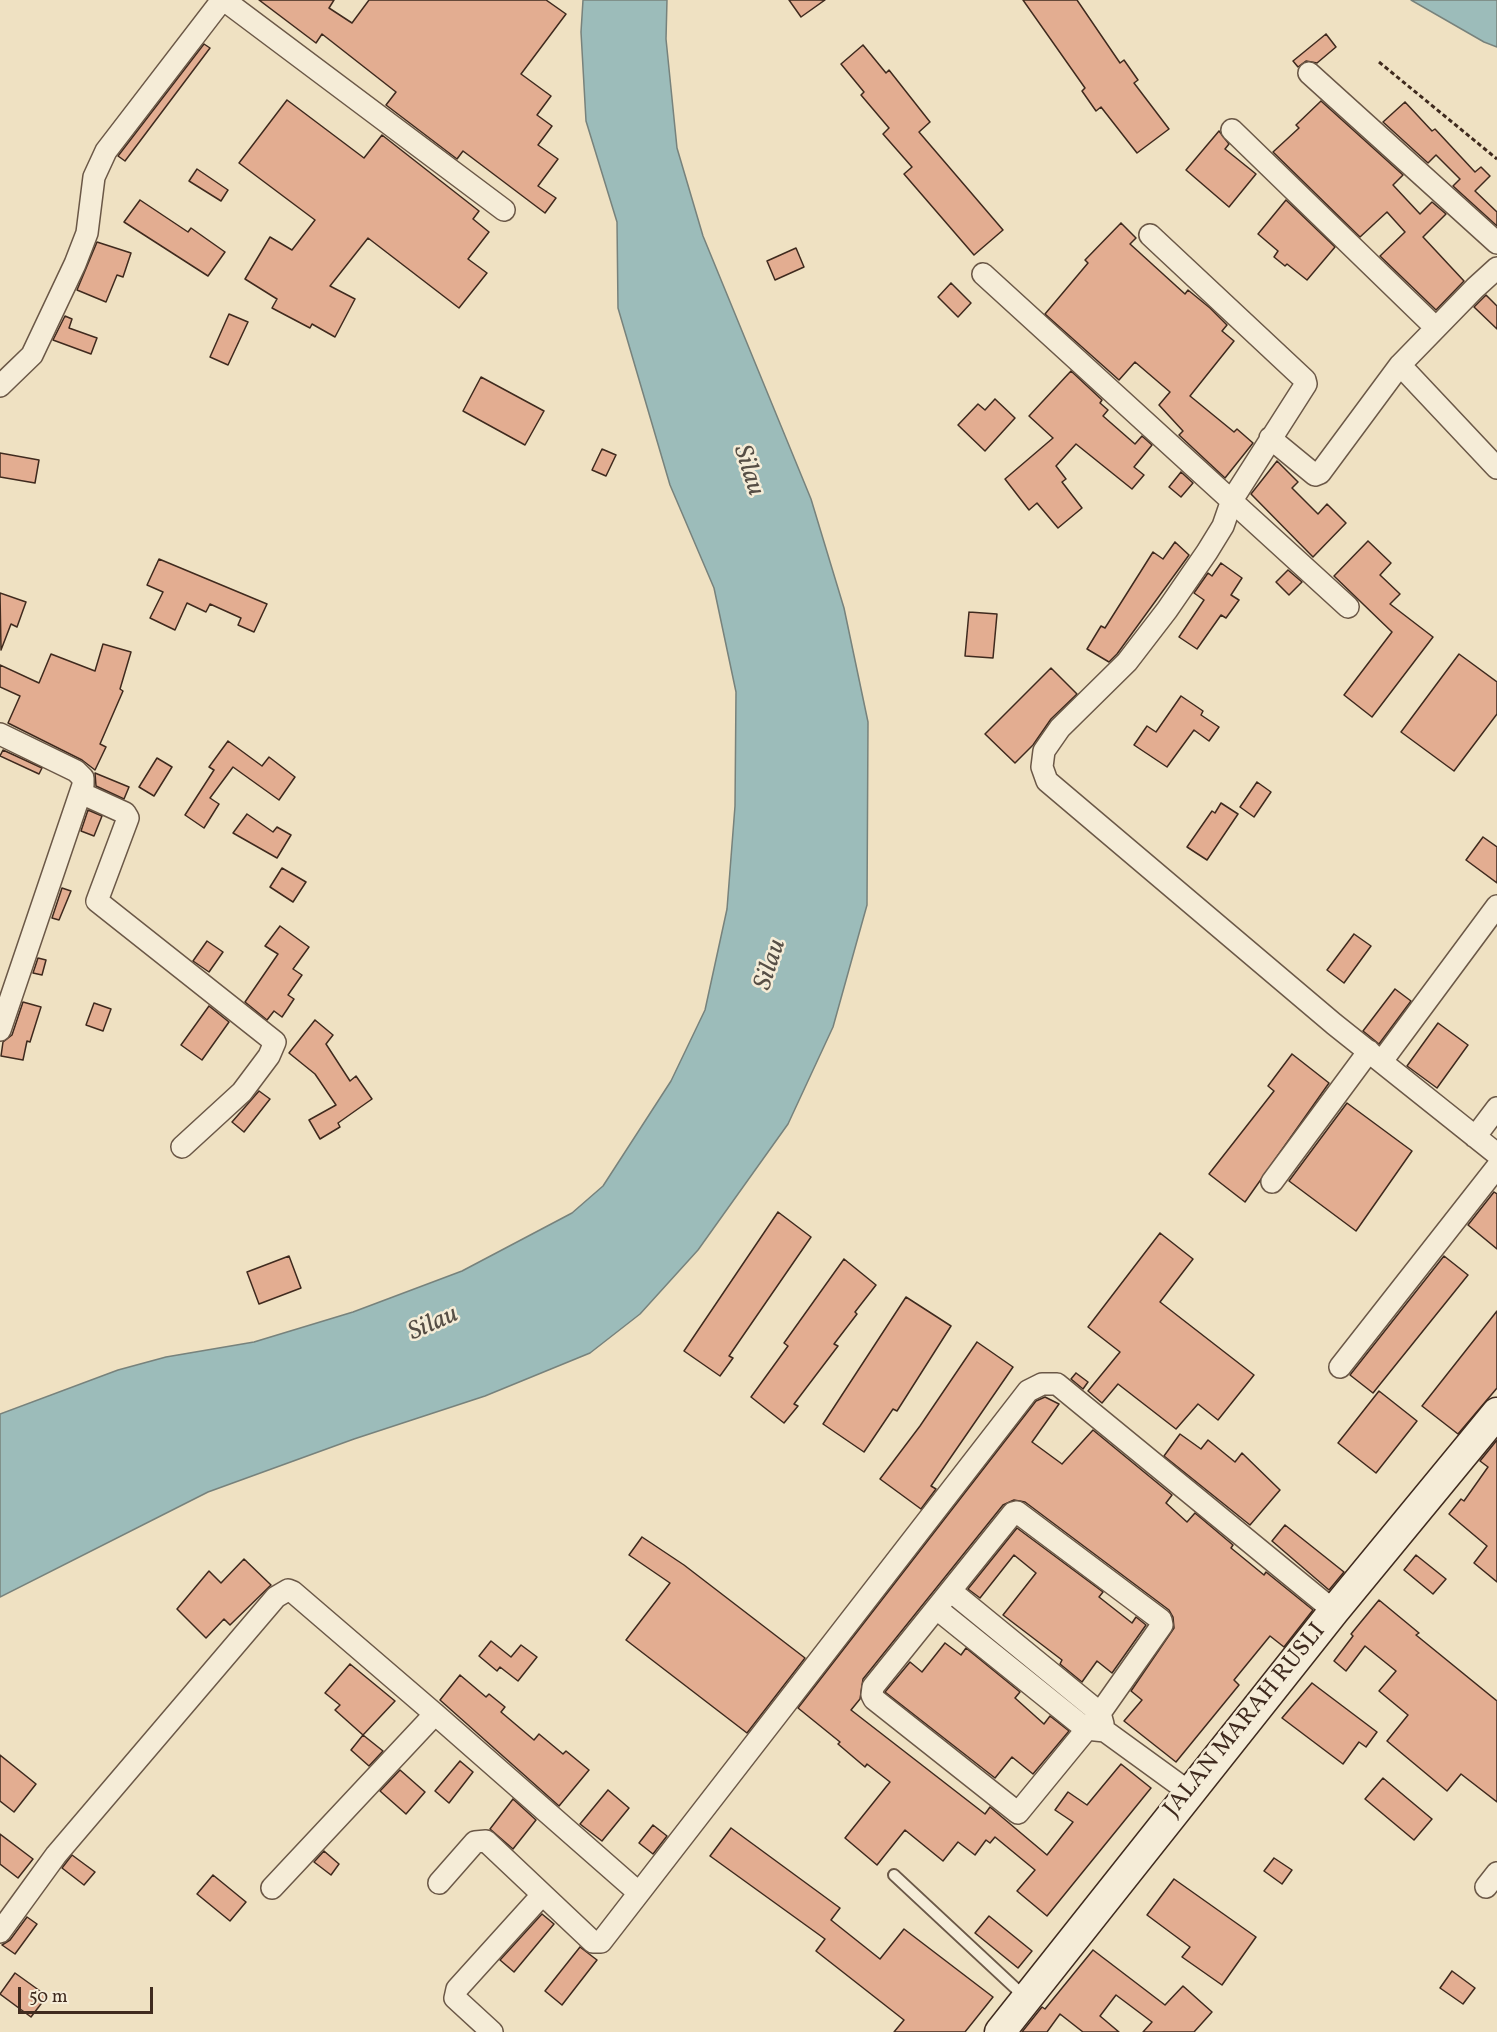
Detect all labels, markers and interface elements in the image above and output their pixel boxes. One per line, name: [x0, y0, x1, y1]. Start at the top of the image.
water label: Silau: [724, 442, 770, 500]
water label: Silau: [749, 936, 795, 994]
water label: Silau: [404, 1300, 464, 1350]
street label: JALAN MARAH RUSLI: [1159, 1618, 1333, 1824]
scale bar: [21, 1975, 156, 2013]
text: 50 m: [29, 1985, 68, 2010]

